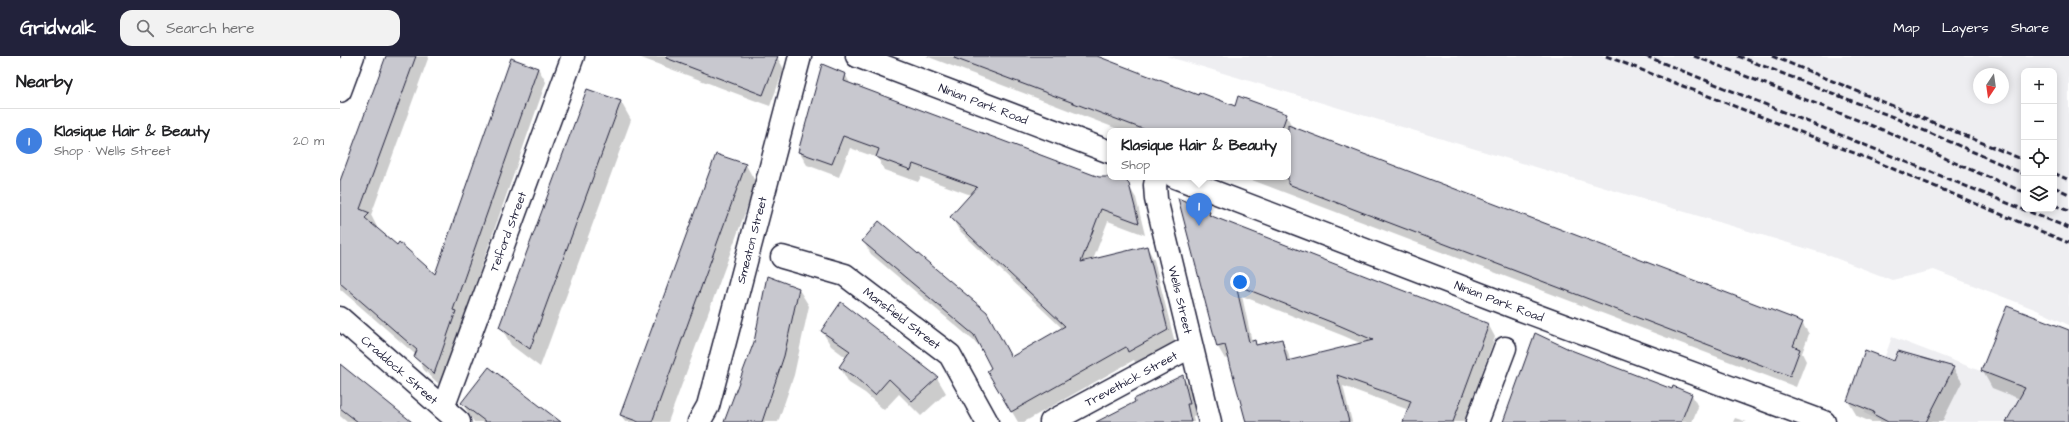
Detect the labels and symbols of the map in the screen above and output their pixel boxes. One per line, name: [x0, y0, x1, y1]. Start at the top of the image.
north arrow: [1973, 68, 2009, 104]
street label: Ninian Park Road: [936, 80, 1030, 129]
street label: Telford Street: [486, 189, 531, 274]
pin: 1: [1186, 193, 1212, 226]
street label: Smeaton Street: [733, 195, 772, 285]
street label: Wells Street: [1163, 264, 1196, 336]
your location: [1230, 272, 1250, 292]
street label: Ninian Park Road: [1452, 277, 1546, 326]
street label: Mansfield Street: [859, 284, 944, 354]
street label: Craddock Street: [357, 332, 441, 409]
street label: Trevethick Street: [1082, 347, 1181, 411]

